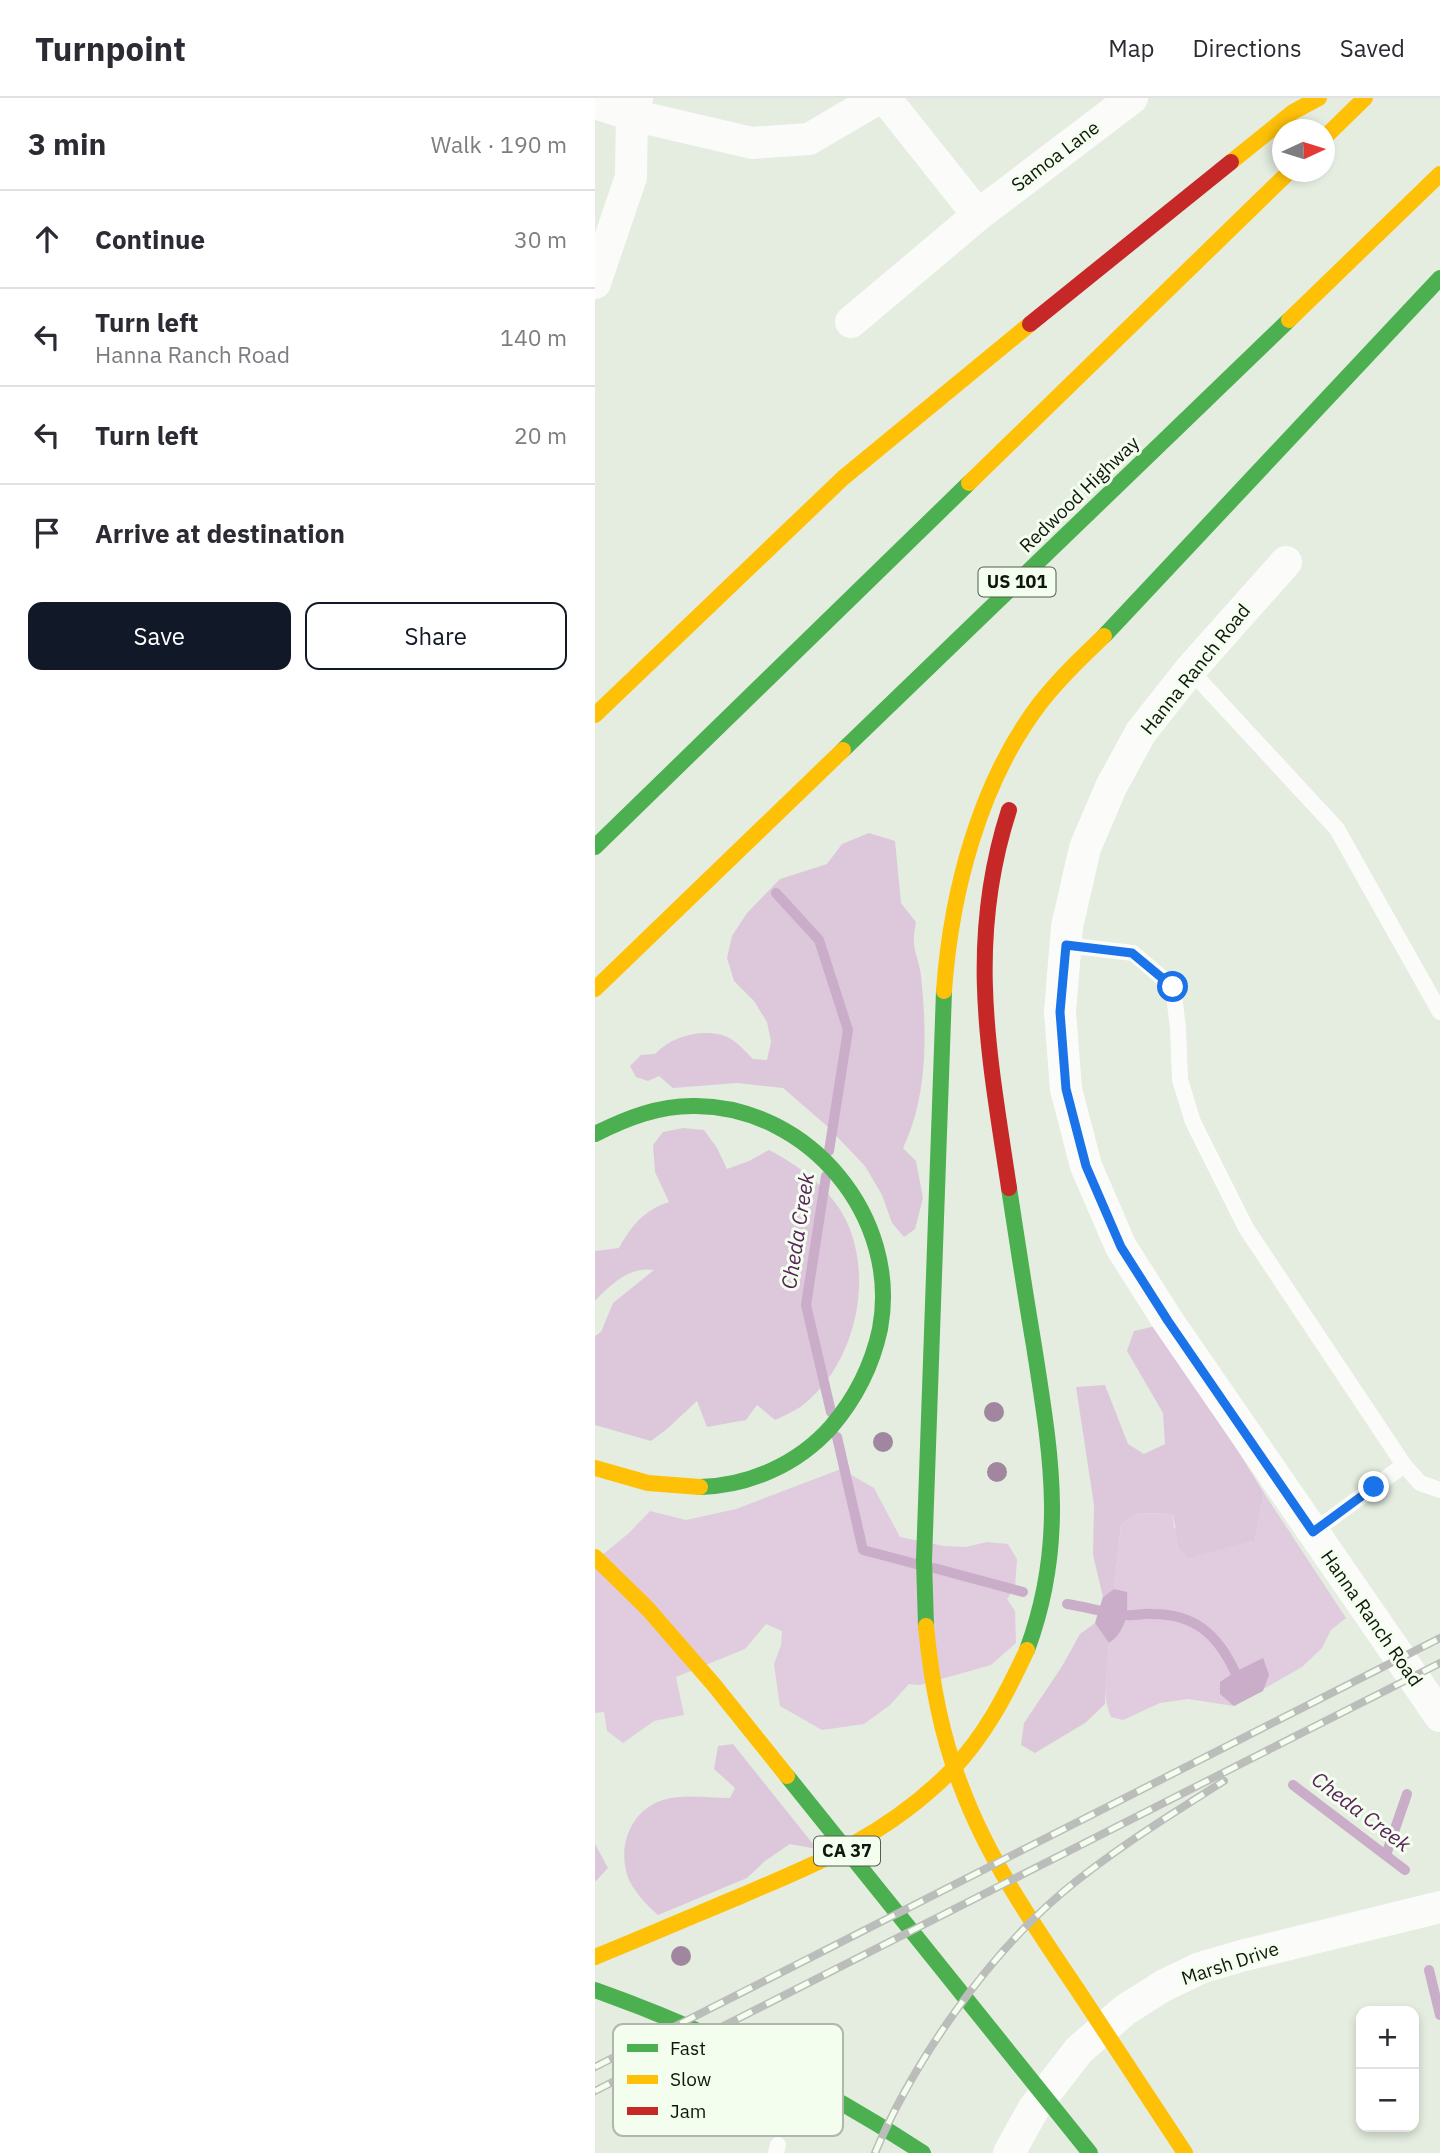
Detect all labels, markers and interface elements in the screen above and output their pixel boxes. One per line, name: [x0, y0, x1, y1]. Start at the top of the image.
text: Turnpoint: [35, 27, 186, 70]
text: Map: [1108, 32, 1154, 64]
text: Directions: [1192, 32, 1302, 64]
text: Saved: [1340, 32, 1405, 64]
street label: Samoa Lane: [1006, 115, 1104, 197]
north arrow: [1272, 119, 1335, 182]
text: 3 min: [28, 124, 106, 163]
text: Walk · 190 m: [431, 129, 567, 159]
icon: ahead: [28, 220, 66, 258]
text: Continue: [95, 222, 205, 256]
text: 30 m: [514, 224, 567, 254]
text: Turn left: [95, 305, 198, 339]
icon: left: [28, 318, 66, 356]
text: 140 m: [500, 322, 567, 352]
text: Hanna Ranch Road: [95, 339, 290, 369]
icon: left: [28, 416, 66, 454]
text: Turn left: [95, 418, 198, 452]
text: 20 m: [514, 420, 567, 450]
street label: Redwood Highway: [1014, 430, 1144, 557]
icon: arrive: [28, 514, 66, 552]
text: Arrive at destination: [95, 516, 345, 550]
road number: US 101: [979, 568, 1055, 596]
street label: Hanna Ranch Road: [1135, 599, 1255, 739]
button: Save: [28, 602, 291, 670]
button: Share: [305, 602, 567, 670]
route start: [1157, 971, 1188, 1002]
water label: Cheda Creek: [774, 1170, 820, 1291]
route end: [1358, 1471, 1389, 1502]
street label: Hanna Ranch Road: [1316, 1545, 1428, 1691]
water label: Cheda Creek: [1306, 1765, 1418, 1858]
road number: CA 37: [814, 1836, 880, 1866]
street label: Marsh Drive: [1178, 1936, 1282, 1990]
map controls: [1356, 2006, 1419, 2132]
button: +: [1356, 2006, 1419, 2069]
legend: [613, 2024, 843, 2136]
text: Fast: [670, 2036, 706, 2060]
text: Slow: [670, 2067, 711, 2091]
button: −: [1356, 2069, 1419, 2132]
text: Jam: [670, 2099, 706, 2123]

